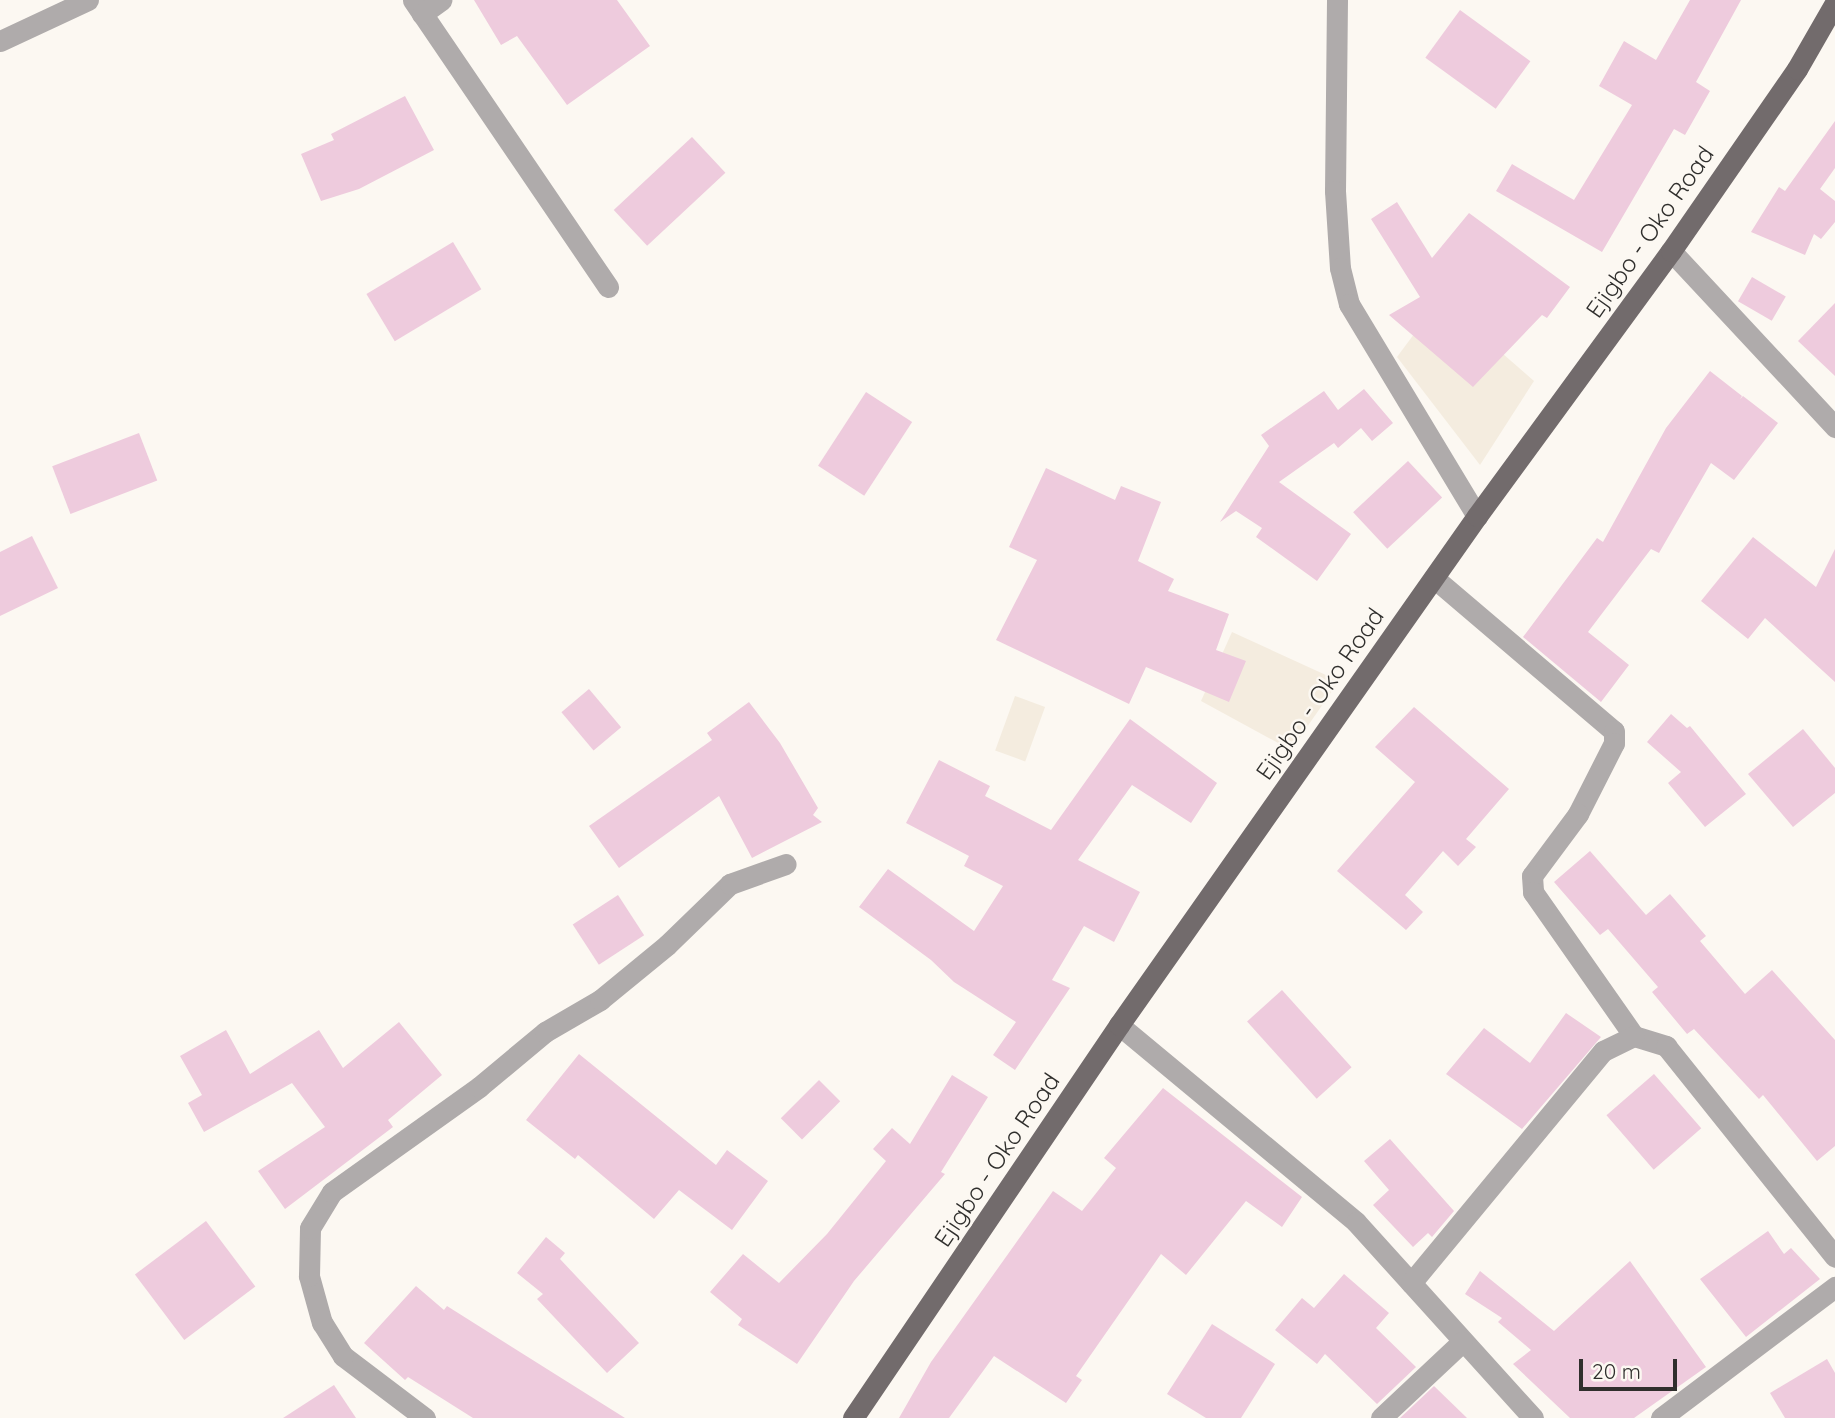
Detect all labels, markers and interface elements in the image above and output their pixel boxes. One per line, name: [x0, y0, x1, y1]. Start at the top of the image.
street label: Ejigbo - Oko Road: [1580, 141, 1720, 323]
street label: Ejigbo - Oko Road: [1250, 603, 1390, 785]
street label: Ejigbo - Oko Road: [928, 1068, 1066, 1252]
scale bar: [1583, 1344, 1681, 1388]
text: 20 m: [1592, 1358, 1641, 1384]

